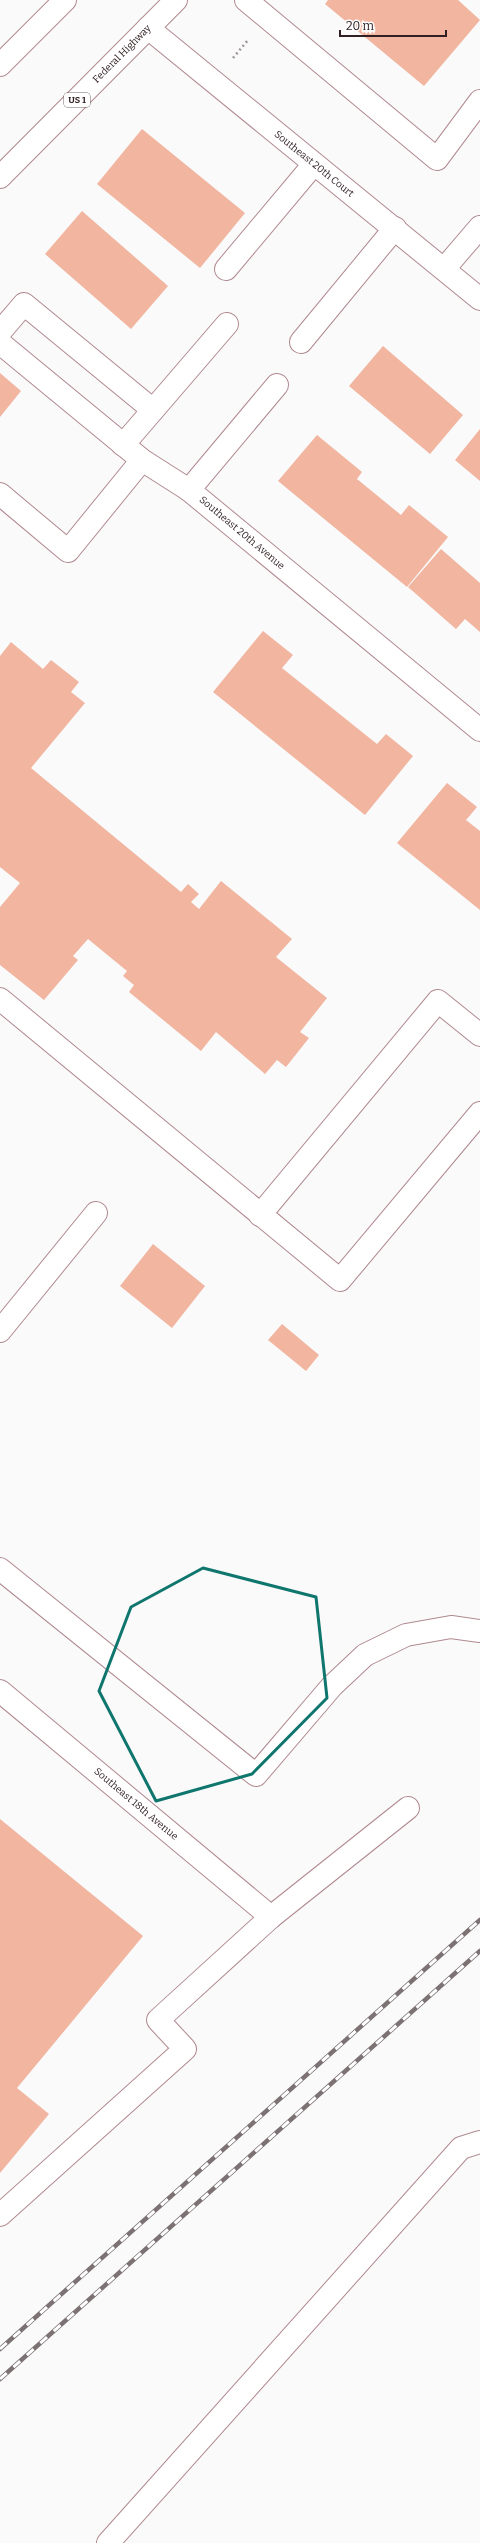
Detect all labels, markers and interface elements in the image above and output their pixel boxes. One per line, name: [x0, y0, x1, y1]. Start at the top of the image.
scale bar: [340, 12, 446, 38]
text: 20 m: [346, 19, 375, 33]
street label: Federal Highway: [90, 22, 154, 86]
road number: US 1: [64, 93, 90, 107]
street label: Southeast 20th Court: [272, 128, 356, 200]
street label: Southeast 20th Avenue: [197, 494, 287, 572]
street label: Southeast 18th Avenue: [92, 1765, 180, 1843]

